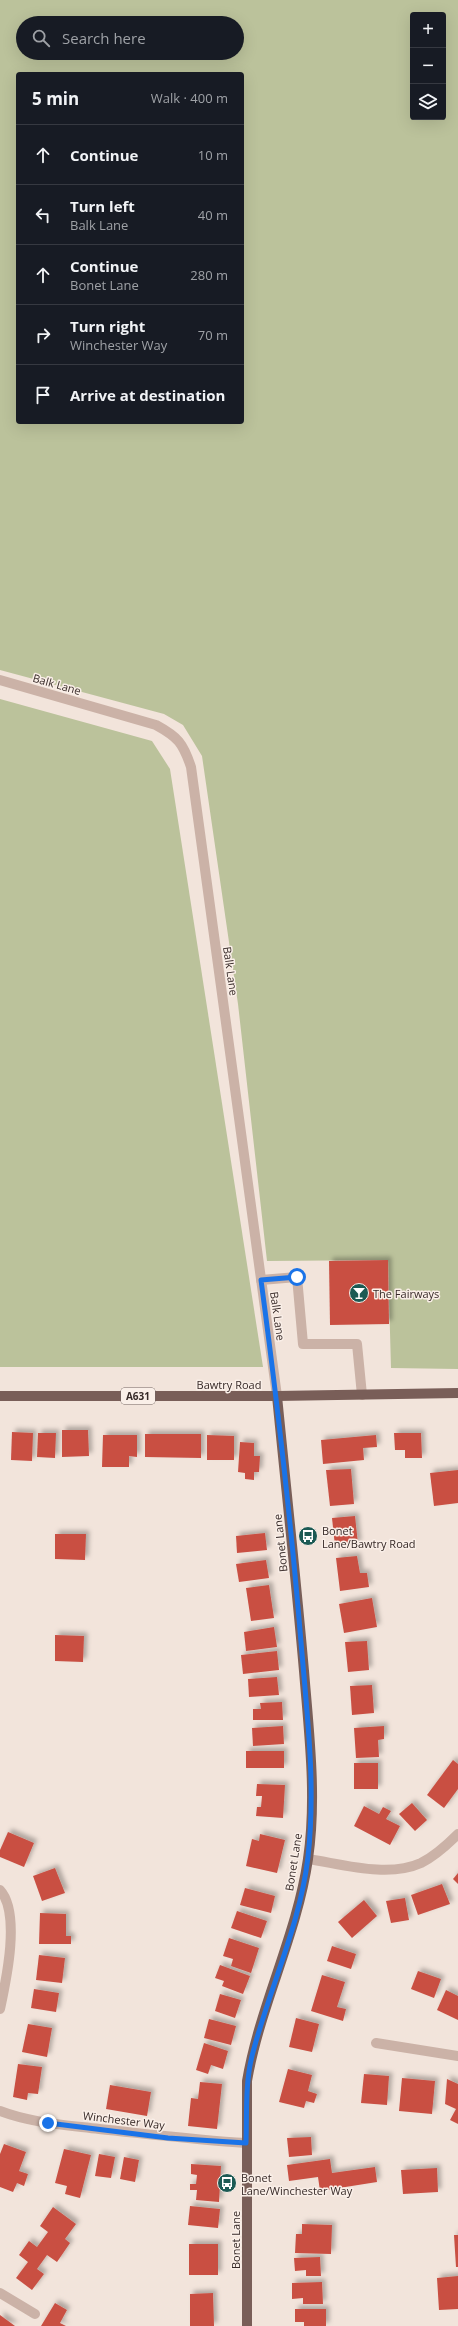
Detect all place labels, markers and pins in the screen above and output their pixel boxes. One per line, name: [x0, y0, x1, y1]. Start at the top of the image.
bar icon: The Fairways: [348, 1282, 370, 1304]
place label: The Fairways: [373, 1286, 439, 1301]
place label: Bonet Lane/Bawtry Road: [322, 1523, 416, 1551]
bus stop icon: Bonet Lane/Bawtry Road: [297, 1525, 319, 1547]
place label: Bonet Lane/Winchester Way: [241, 2170, 353, 2198]
bus stop icon: Bonet Lane/Winchester Way: [216, 2172, 238, 2194]

